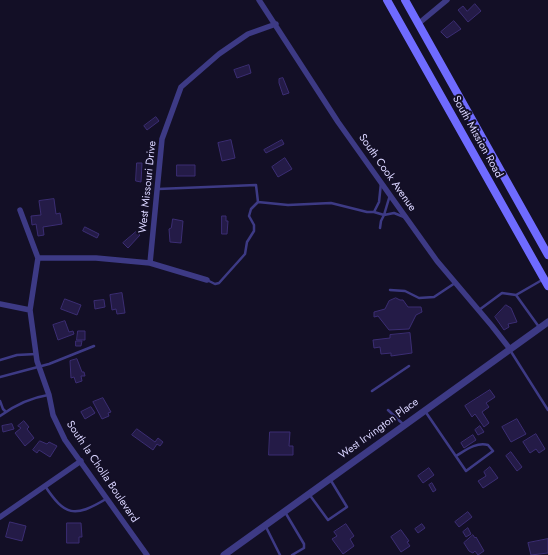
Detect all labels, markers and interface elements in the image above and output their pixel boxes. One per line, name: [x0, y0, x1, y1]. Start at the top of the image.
street label: South Mission Road: [449, 94, 505, 180]
street label: South Cook Avenue: [355, 132, 419, 214]
street label: West Missouri Drive: [137, 140, 159, 234]
street label: West Irvington Place: [337, 396, 421, 462]
street label: South la Cholla Boulevard: [63, 419, 141, 525]

